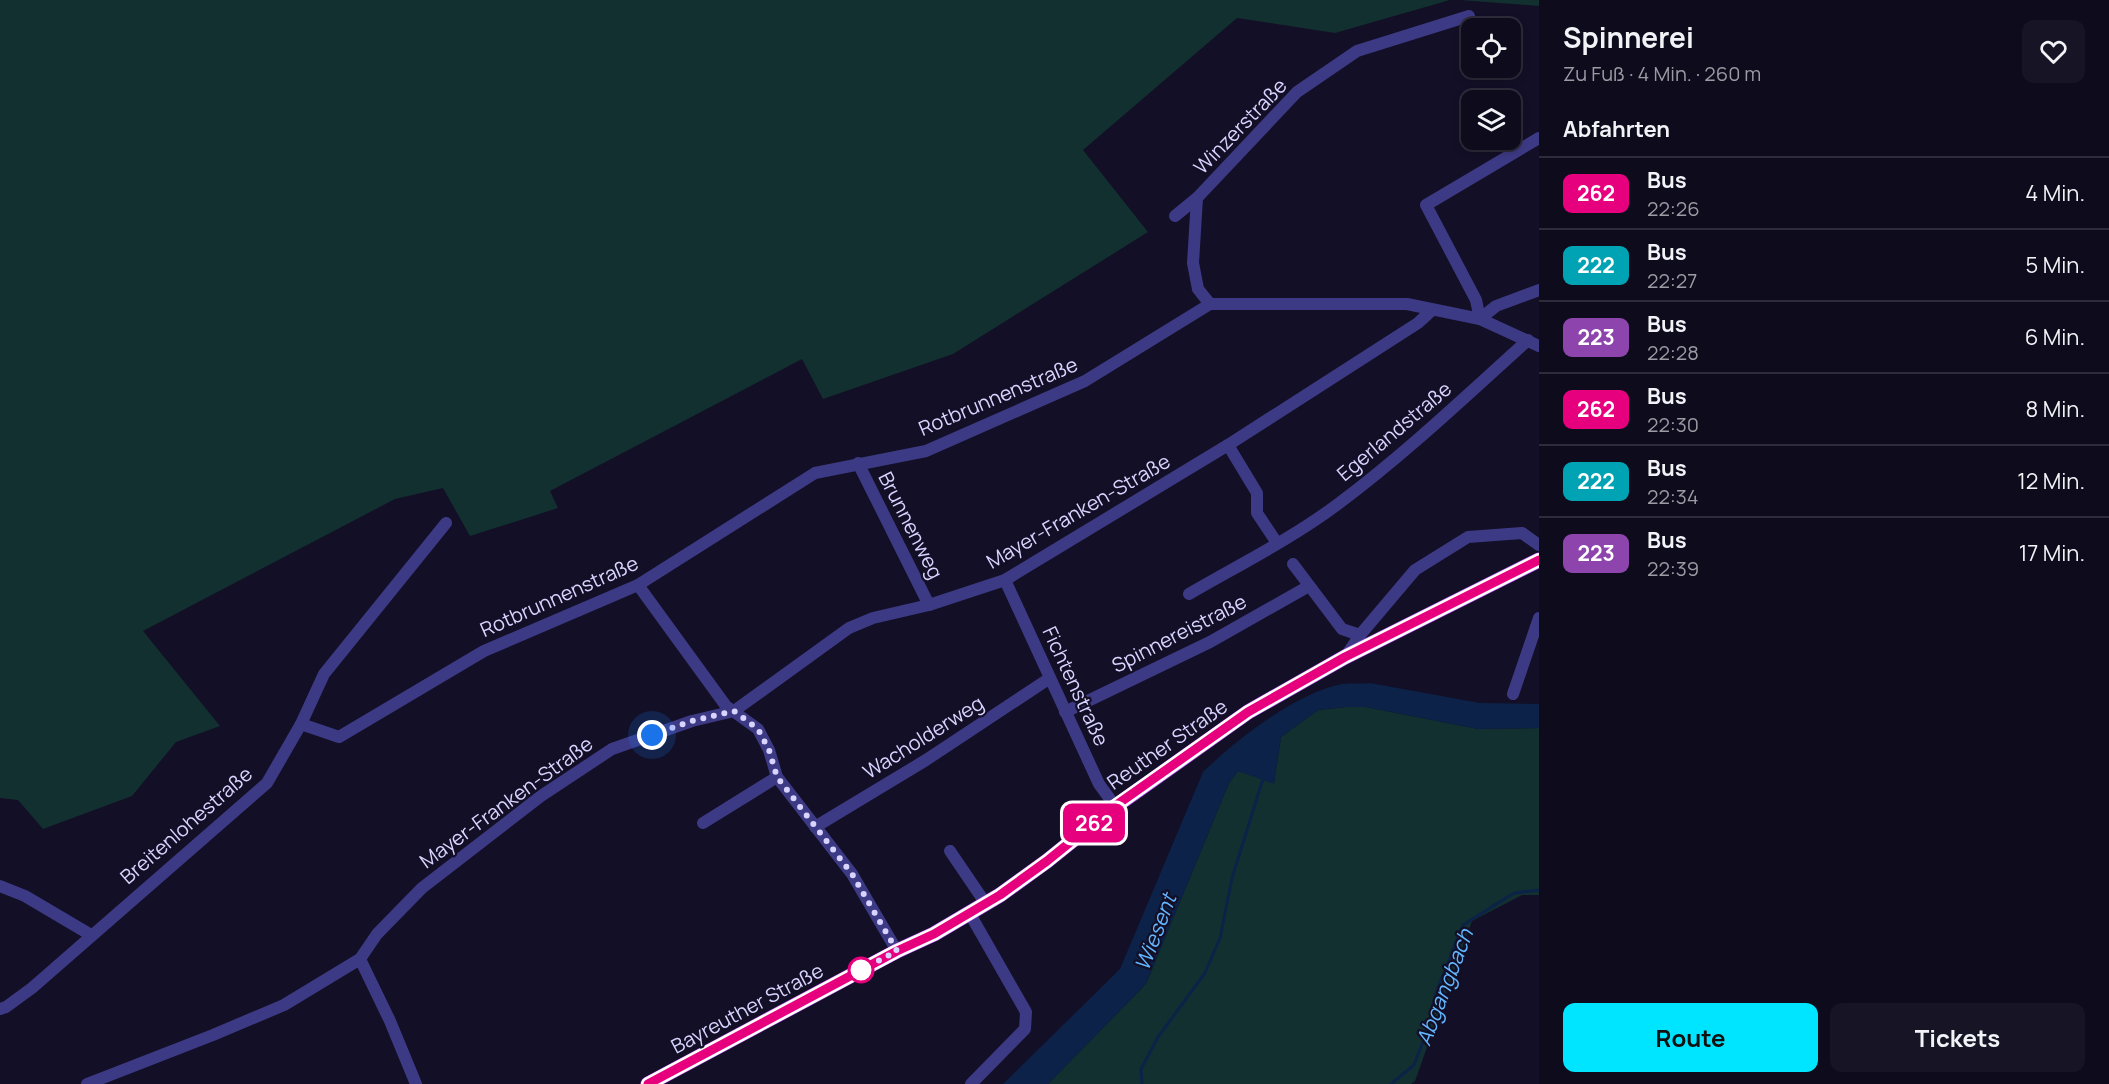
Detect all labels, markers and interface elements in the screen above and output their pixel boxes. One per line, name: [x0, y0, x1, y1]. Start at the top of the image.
map controls: [1461, 18, 1521, 150]
button: locate: [1461, 18, 1521, 78]
text: Spinnerei: [1563, 18, 1694, 56]
button: heart: [2022, 20, 2085, 83]
text: Zu Fuß · 4 Min. · 260 m: [1563, 60, 1761, 87]
street label: Winzerstraße: [1187, 72, 1293, 180]
button: layers: [1461, 90, 1521, 150]
text: Abfahrten: [1563, 114, 1670, 144]
text: Bus: [1647, 165, 1687, 195]
text: 4 Min.: [2025, 178, 2085, 208]
text: 262: [1577, 179, 1615, 207]
text: 22:26: [1647, 195, 1700, 222]
text: Bus: [1647, 237, 1687, 267]
text: 5 Min.: [2026, 250, 2085, 280]
text: 222: [1577, 251, 1615, 279]
text: 22:27: [1647, 267, 1697, 294]
text: Bus: [1647, 309, 1687, 339]
text: 6 Min.: [2025, 322, 2085, 352]
text: 223: [1577, 323, 1615, 351]
text: 22:28: [1647, 339, 1699, 366]
street label: Rotbrunnenstraße: [914, 350, 1082, 442]
street label: Egerlandstraße: [1331, 375, 1457, 487]
text: Bus: [1647, 381, 1687, 411]
text: 8 Min.: [2026, 394, 2085, 424]
text: 262: [1577, 395, 1615, 423]
text: 22:30: [1647, 411, 1699, 438]
street label: Mayer-Franken-Straße: [981, 447, 1175, 575]
text: Bus: [1647, 453, 1687, 483]
text: 12 Min.: [2017, 466, 2085, 496]
street label: Brunnenweg: [872, 467, 950, 583]
text: 222: [1577, 467, 1615, 495]
text: 22:34: [1647, 483, 1699, 510]
text: Bus: [1647, 525, 1687, 555]
text: 17 Min.: [2019, 538, 2085, 568]
text: 223: [1577, 539, 1615, 567]
street label: Rotbrunnenstraße: [476, 549, 642, 643]
text: 22:39: [1647, 555, 1699, 582]
street label: Spinnereistraße: [1107, 587, 1251, 679]
street label: Fichtenstraße: [1037, 622, 1115, 750]
street label: Wacholderweg: [857, 689, 989, 785]
street label: Reuther Straße: [1102, 693, 1232, 795]
your location: [637, 720, 667, 750]
street label: Mayer-Franken-Straße: [414, 730, 598, 874]
street label: Breitenlohestraße: [114, 760, 258, 890]
line badge: 262: [1060, 804, 1128, 842]
text: 262: [1075, 809, 1113, 837]
water label: Wiesent: [1128, 887, 1183, 974]
water label: Abgangbach: [1409, 923, 1480, 1049]
street label: Bayreuther Straße: [666, 956, 828, 1060]
unlabelled marker: [848, 957, 874, 983]
button: Route: [1563, 1003, 1818, 1072]
button: Tickets: [1830, 1003, 2085, 1072]

